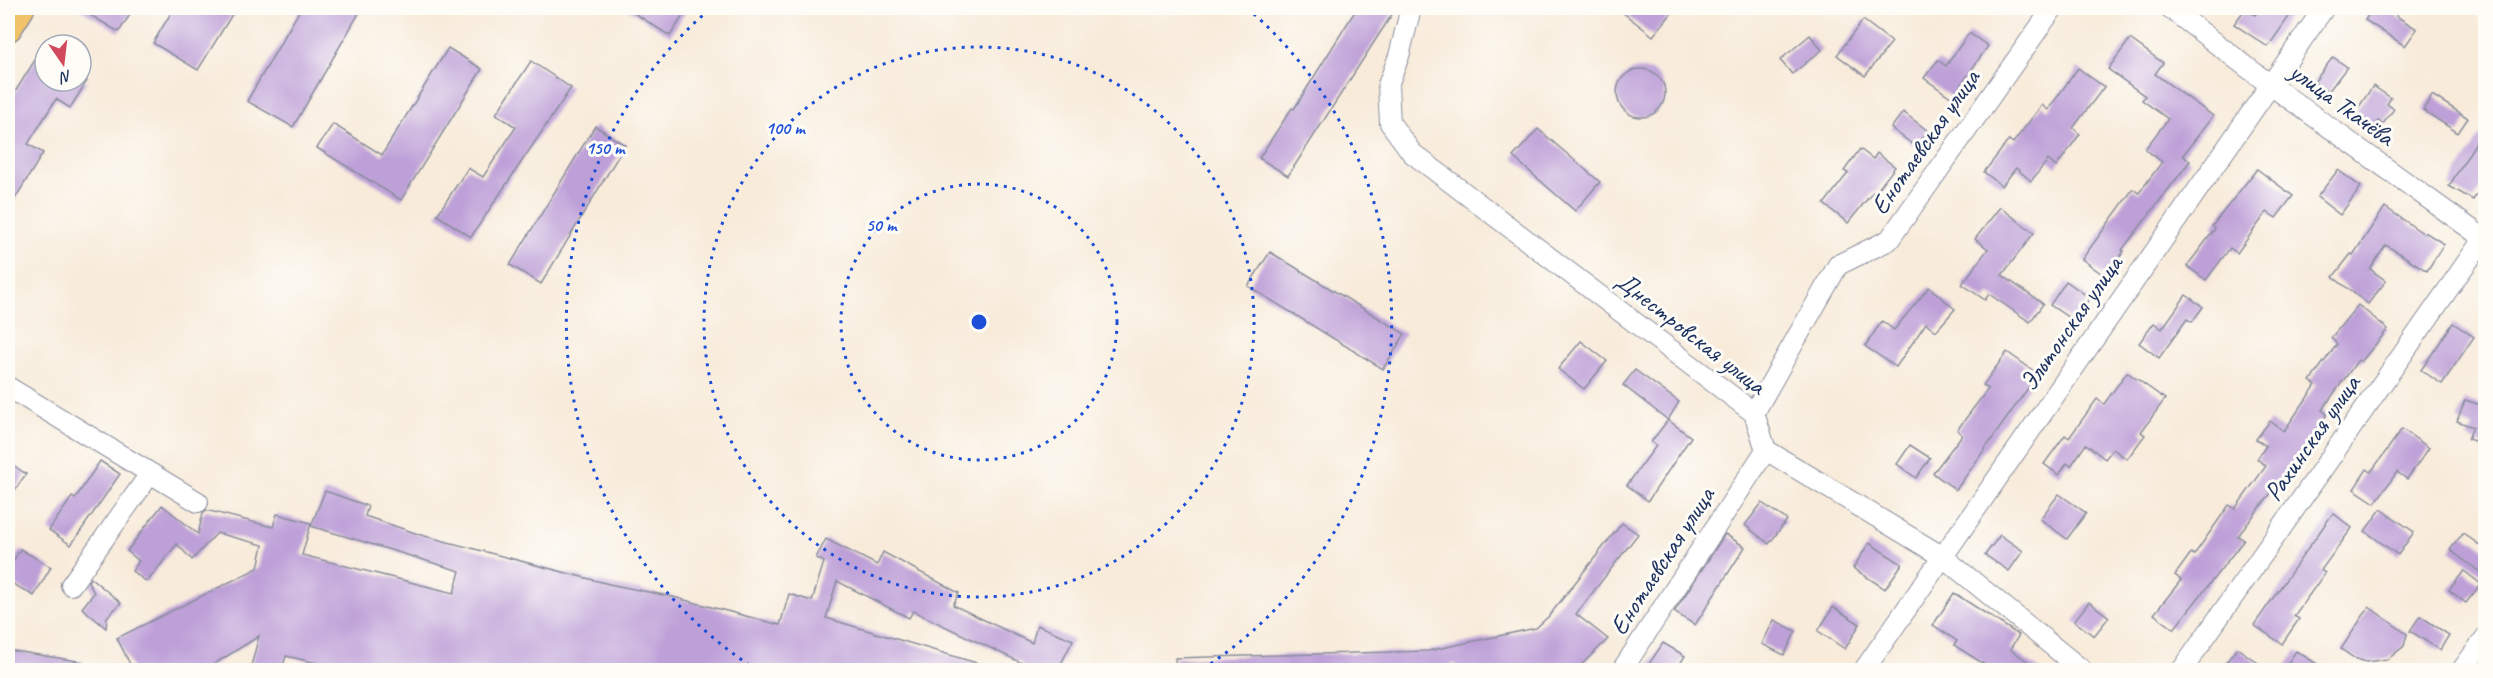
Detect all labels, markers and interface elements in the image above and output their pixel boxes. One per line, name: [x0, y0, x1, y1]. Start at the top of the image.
north arrow: [33, 33, 93, 93]
street label: улица Ткачёва: [2281, 54, 2402, 154]
street label: Енотаевская улица: [1863, 62, 1988, 221]
text: N: [56, 66, 74, 88]
text: 100 m: [766, 117, 806, 139]
text: 150 m: [586, 137, 626, 159]
text: 50 m: [866, 214, 898, 236]
street label: Эльтонская улица: [2012, 247, 2131, 397]
street label: Днестровская улица: [1609, 264, 1774, 403]
centre of rings: [969, 312, 989, 332]
street label: Рахинская улица: [2257, 367, 2368, 507]
street label: Енотаевская улица: [1602, 480, 1723, 641]

